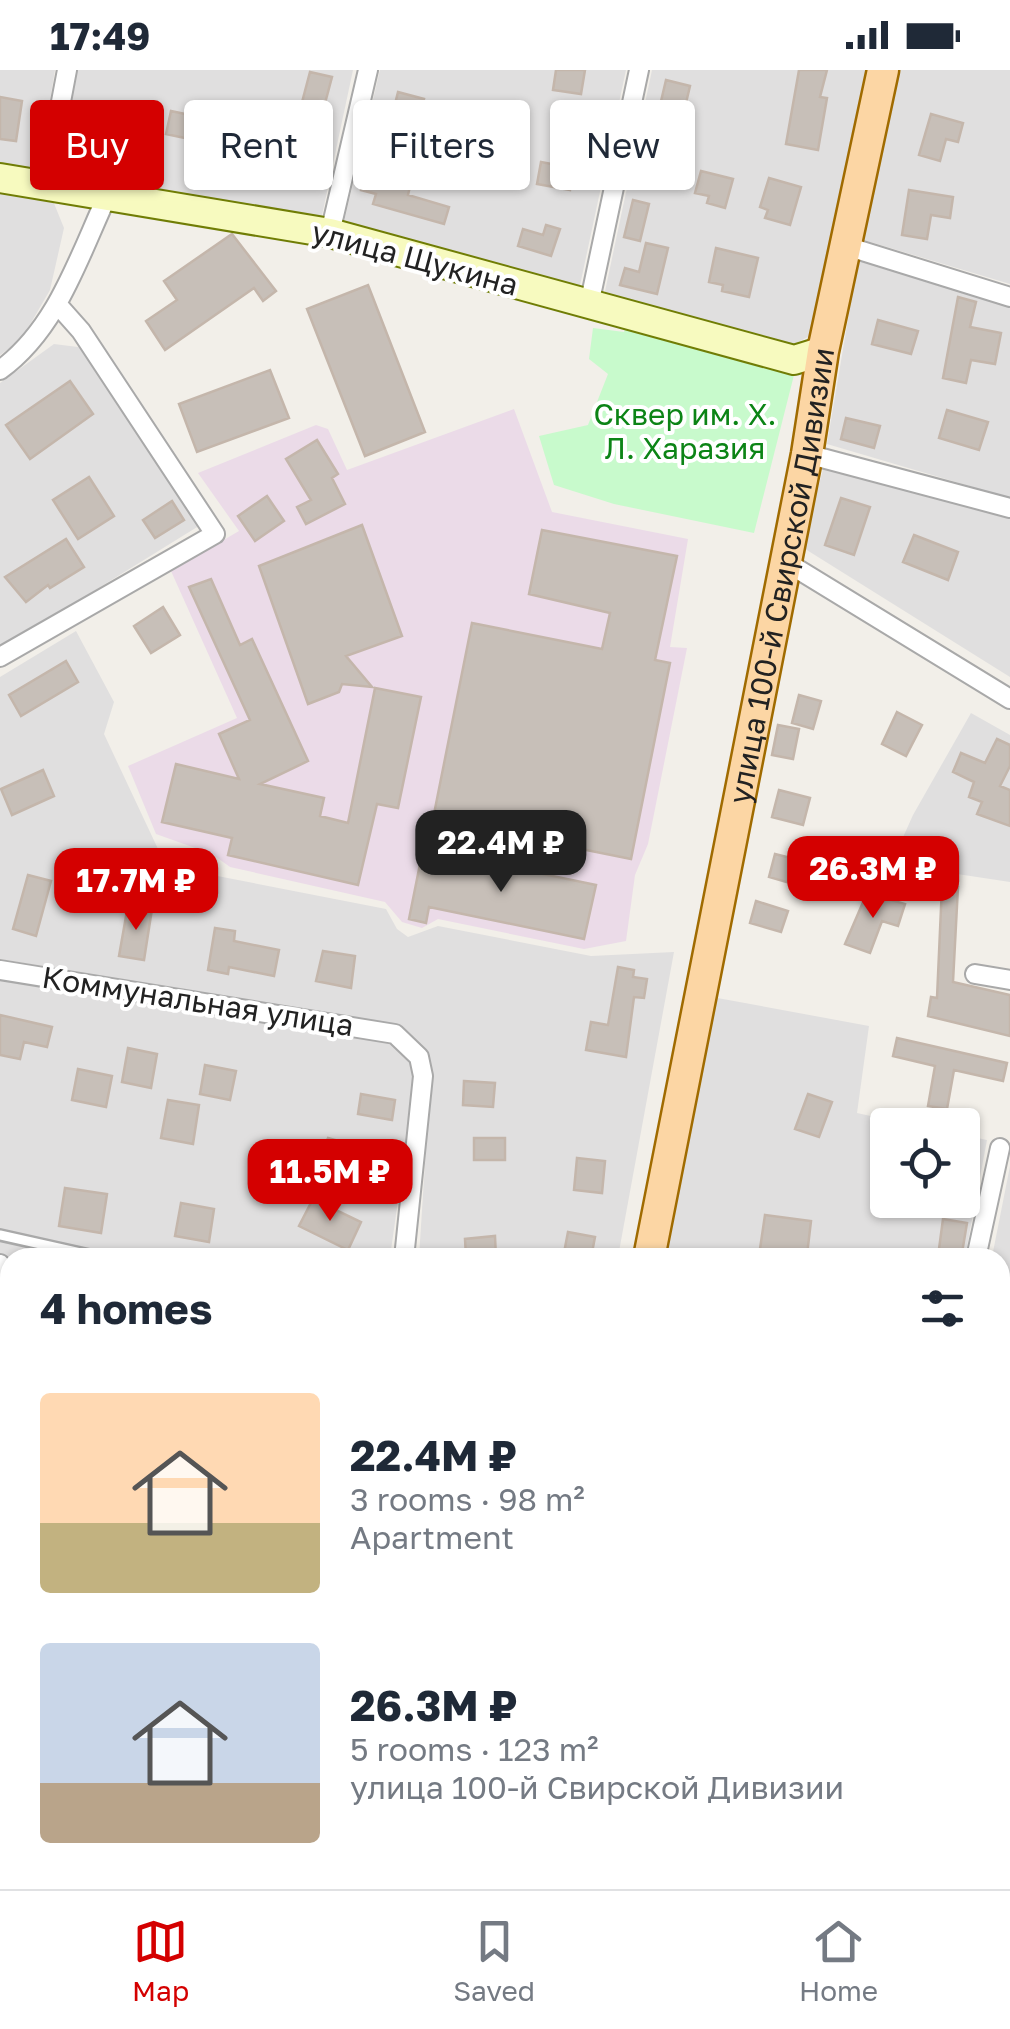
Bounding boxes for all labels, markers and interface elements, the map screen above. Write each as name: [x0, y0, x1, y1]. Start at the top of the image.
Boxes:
text: 17:49: [50, 13, 150, 58]
chip: Buy: [30, 100, 164, 190]
chip: Rent: [184, 100, 333, 190]
chip: Filters: [353, 100, 530, 190]
chip: New: [550, 100, 695, 190]
street label: улица Щукина: [308, 213, 522, 303]
street label: улица 100-й Свирской Дивизии: [721, 345, 841, 807]
park label: Сквер им. Х. Л. Харазия: [593, 396, 777, 466]
pin: 22.4M ₽: [409, 810, 593, 895]
text: 22.4M ₽: [437, 823, 565, 861]
pin: 26.3M ₽: [781, 836, 965, 921]
pin: 17.7M ₽: [44, 848, 228, 933]
text: 26.3M ₽: [809, 849, 937, 887]
text: 17.7M ₽: [76, 861, 196, 899]
street label: Коммунальная улица: [40, 959, 356, 1043]
map controls: [870, 1108, 980, 1218]
button: locate: [870, 1108, 980, 1218]
pin: 11.5M ₽: [238, 1139, 422, 1224]
text: 11.5M ₽: [270, 1152, 390, 1190]
icon: filters: [915, 1281, 970, 1336]
text: 4 homes: [40, 1283, 212, 1333]
text: 22.4M ₽: [350, 1430, 517, 1480]
icon: home: [120, 1433, 240, 1553]
text: 3 rooms · 98 m²: [350, 1480, 585, 1518]
text: Apartment: [350, 1518, 514, 1556]
text: 26.3M ₽: [350, 1680, 518, 1730]
icon: home: [120, 1683, 240, 1803]
text: 5 rooms · 123 m²: [350, 1730, 599, 1768]
text: улица 100-й Свирской Дивизии: [350, 1768, 844, 1806]
tab: Map: [132, 1914, 189, 2007]
tab: Saved: [453, 1914, 535, 2007]
tab: Home: [799, 1914, 878, 2007]

